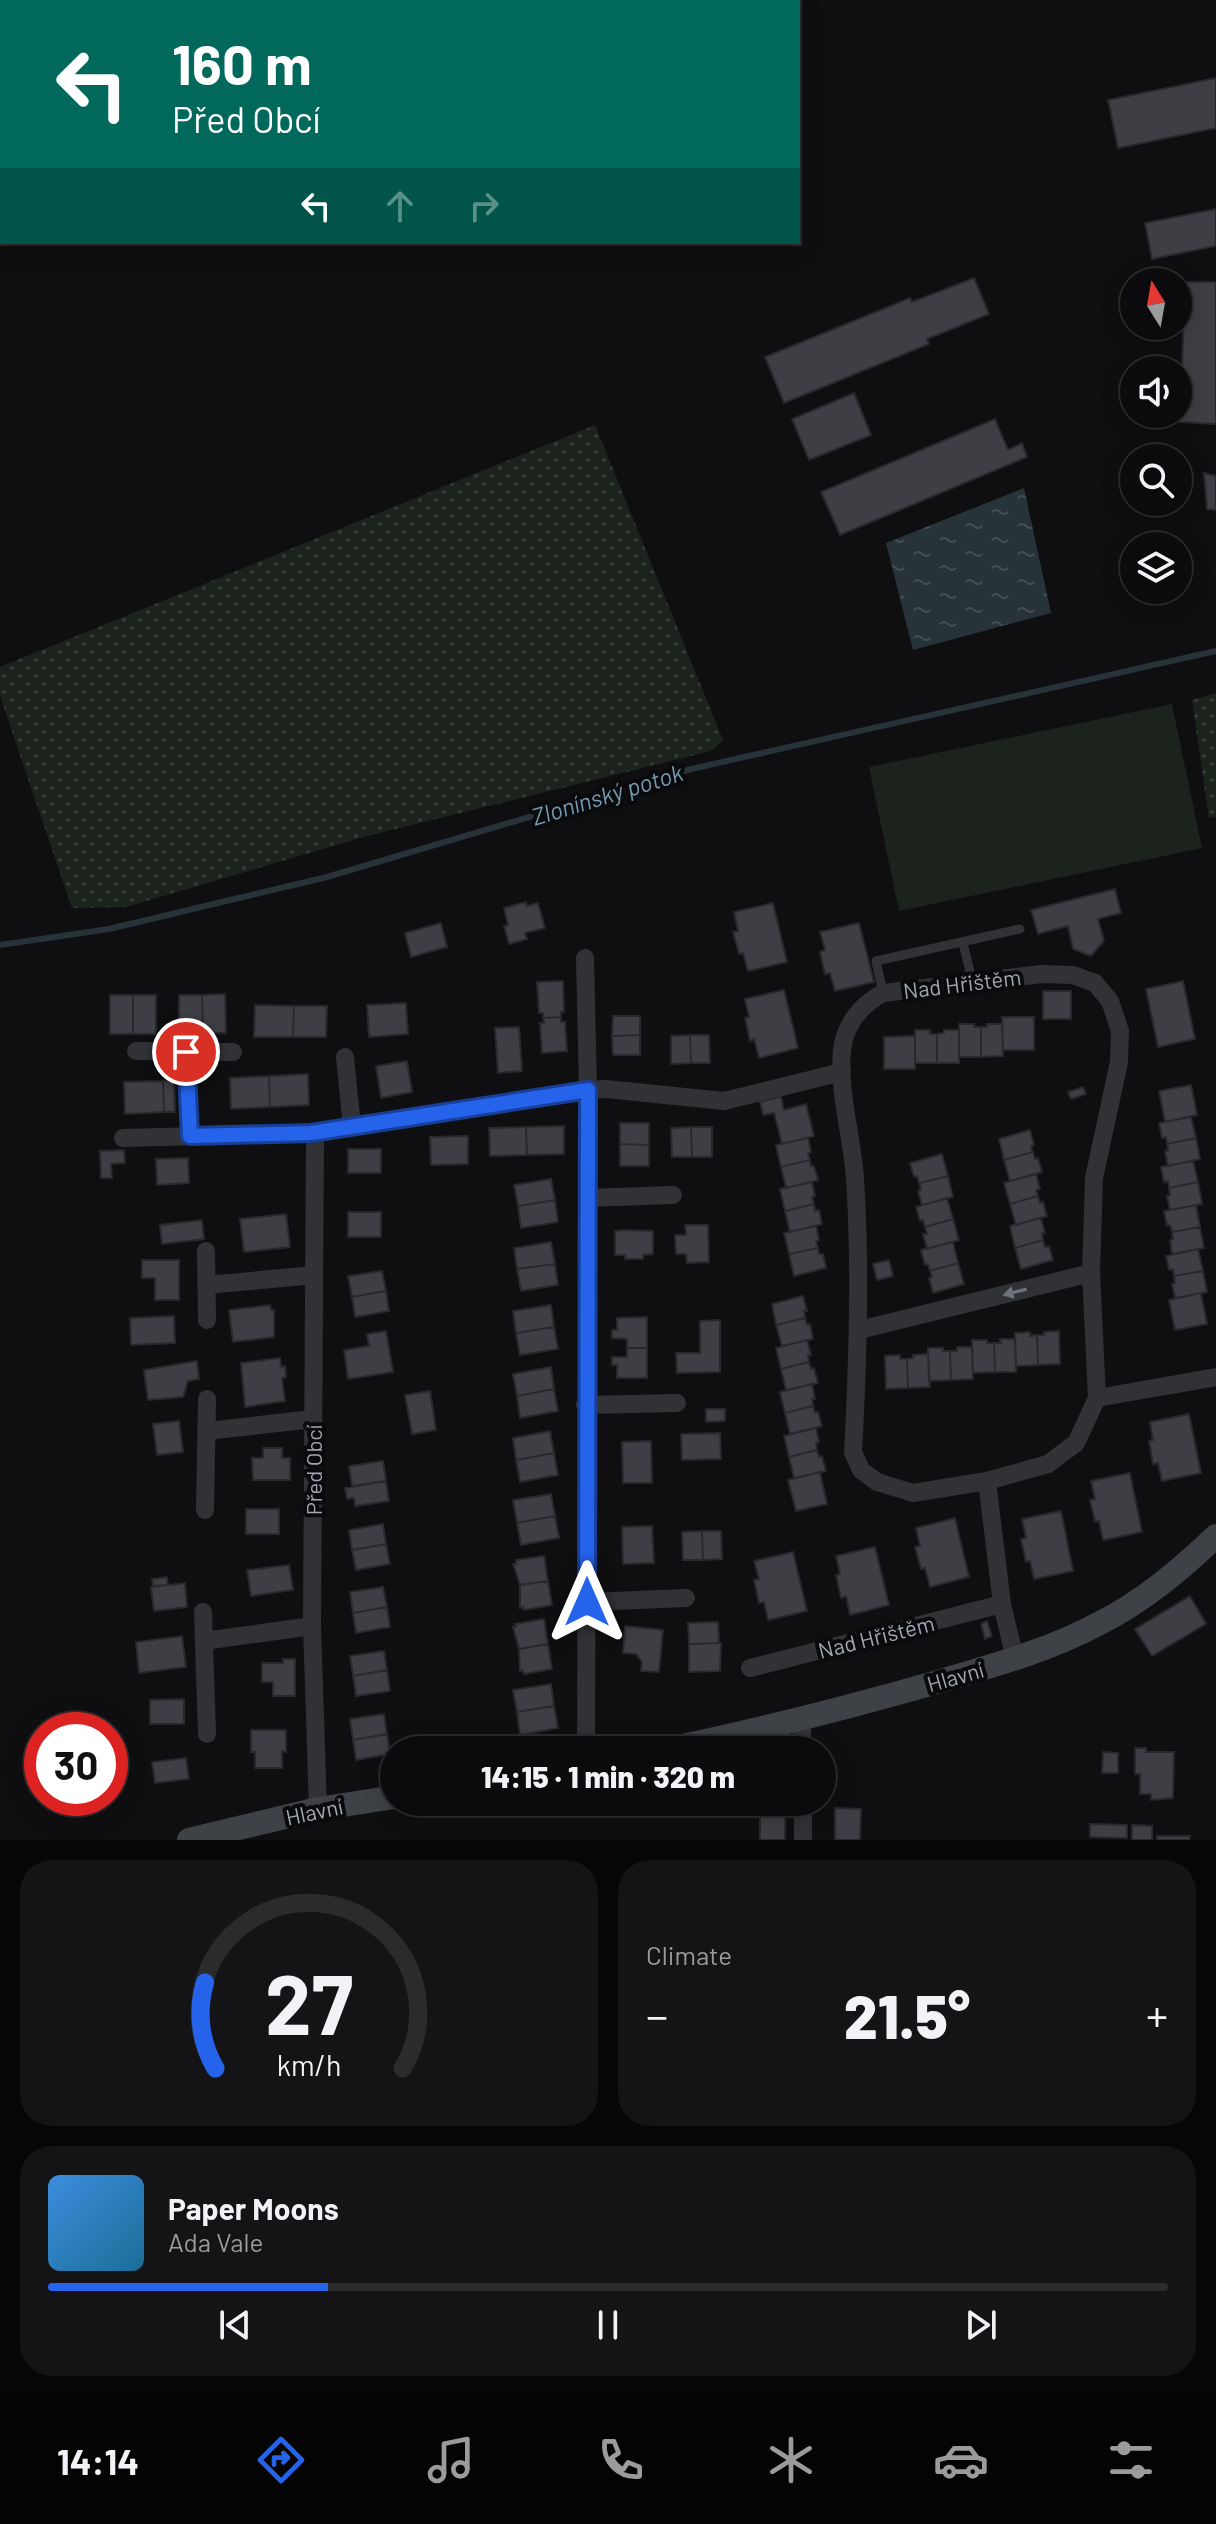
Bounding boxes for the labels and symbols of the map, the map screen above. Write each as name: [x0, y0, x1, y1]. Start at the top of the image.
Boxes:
north arrow: [1120, 268, 1192, 340]
water label: Zlonínský potok: [528, 757, 687, 831]
street label: Nad Hřištěm: [901, 963, 1023, 1003]
pin: [152, 1018, 220, 1086]
one-way arrow: [1003, 1286, 1028, 1299]
street label: Před Obcí: [300, 1424, 326, 1515]
position arrow: [545, 1560, 629, 1644]
street label: Nad Hřištěm: [815, 1609, 937, 1663]
street label: Hlavní: [924, 1655, 987, 1696]
speed limit sign: 30: [24, 1712, 128, 1816]
street label: Hlavní: [283, 1792, 345, 1830]

